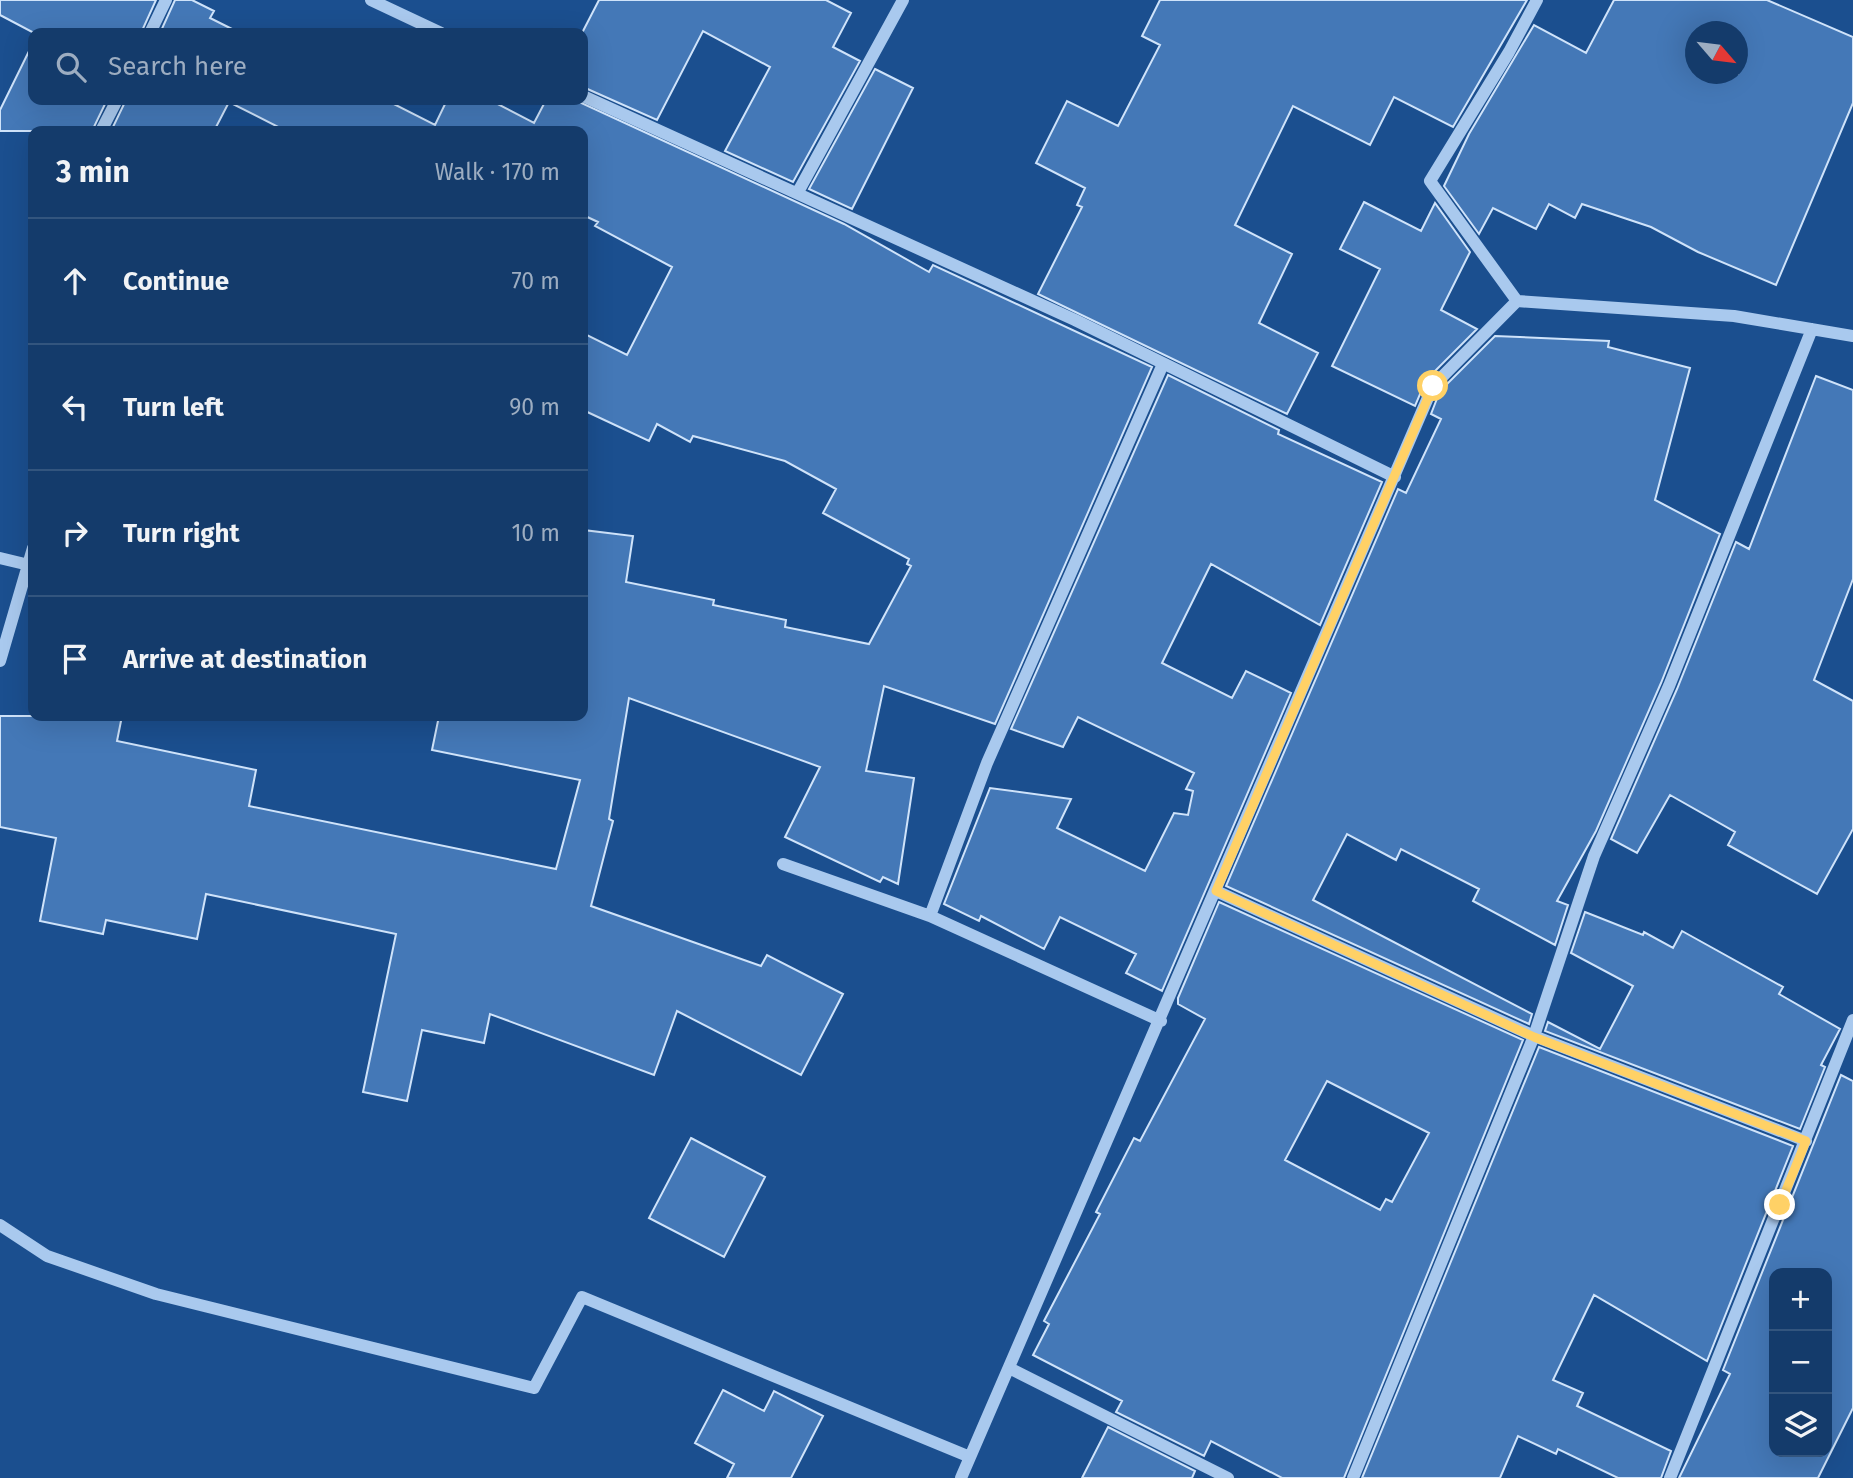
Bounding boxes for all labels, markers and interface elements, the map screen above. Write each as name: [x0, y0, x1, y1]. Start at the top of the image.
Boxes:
north arrow: [1685, 21, 1748, 84]
search box: [28, 28, 588, 105]
icon: search: [52, 48, 90, 86]
text: Search here: [108, 51, 247, 82]
text: 3 min: [56, 154, 130, 190]
text: Walk · 170 m: [435, 158, 560, 186]
icon: ahead: [56, 262, 94, 300]
text: Continue: [123, 266, 229, 297]
text: 70 m: [511, 267, 560, 295]
route start: [1417, 370, 1448, 401]
icon: left: [56, 388, 94, 426]
text: Turn left: [123, 392, 224, 423]
text: 90 m: [509, 393, 560, 421]
icon: right: [56, 514, 94, 552]
text: Turn right: [123, 518, 240, 549]
text: 10 m: [511, 519, 560, 547]
icon: arrive: [56, 640, 94, 678]
text: Arrive at destination: [123, 644, 367, 675]
route end: [1764, 1189, 1795, 1220]
map controls: [1769, 1268, 1832, 1457]
button: +: [1769, 1268, 1832, 1331]
button: −: [1769, 1331, 1832, 1394]
button: layers: [1769, 1394, 1832, 1457]

